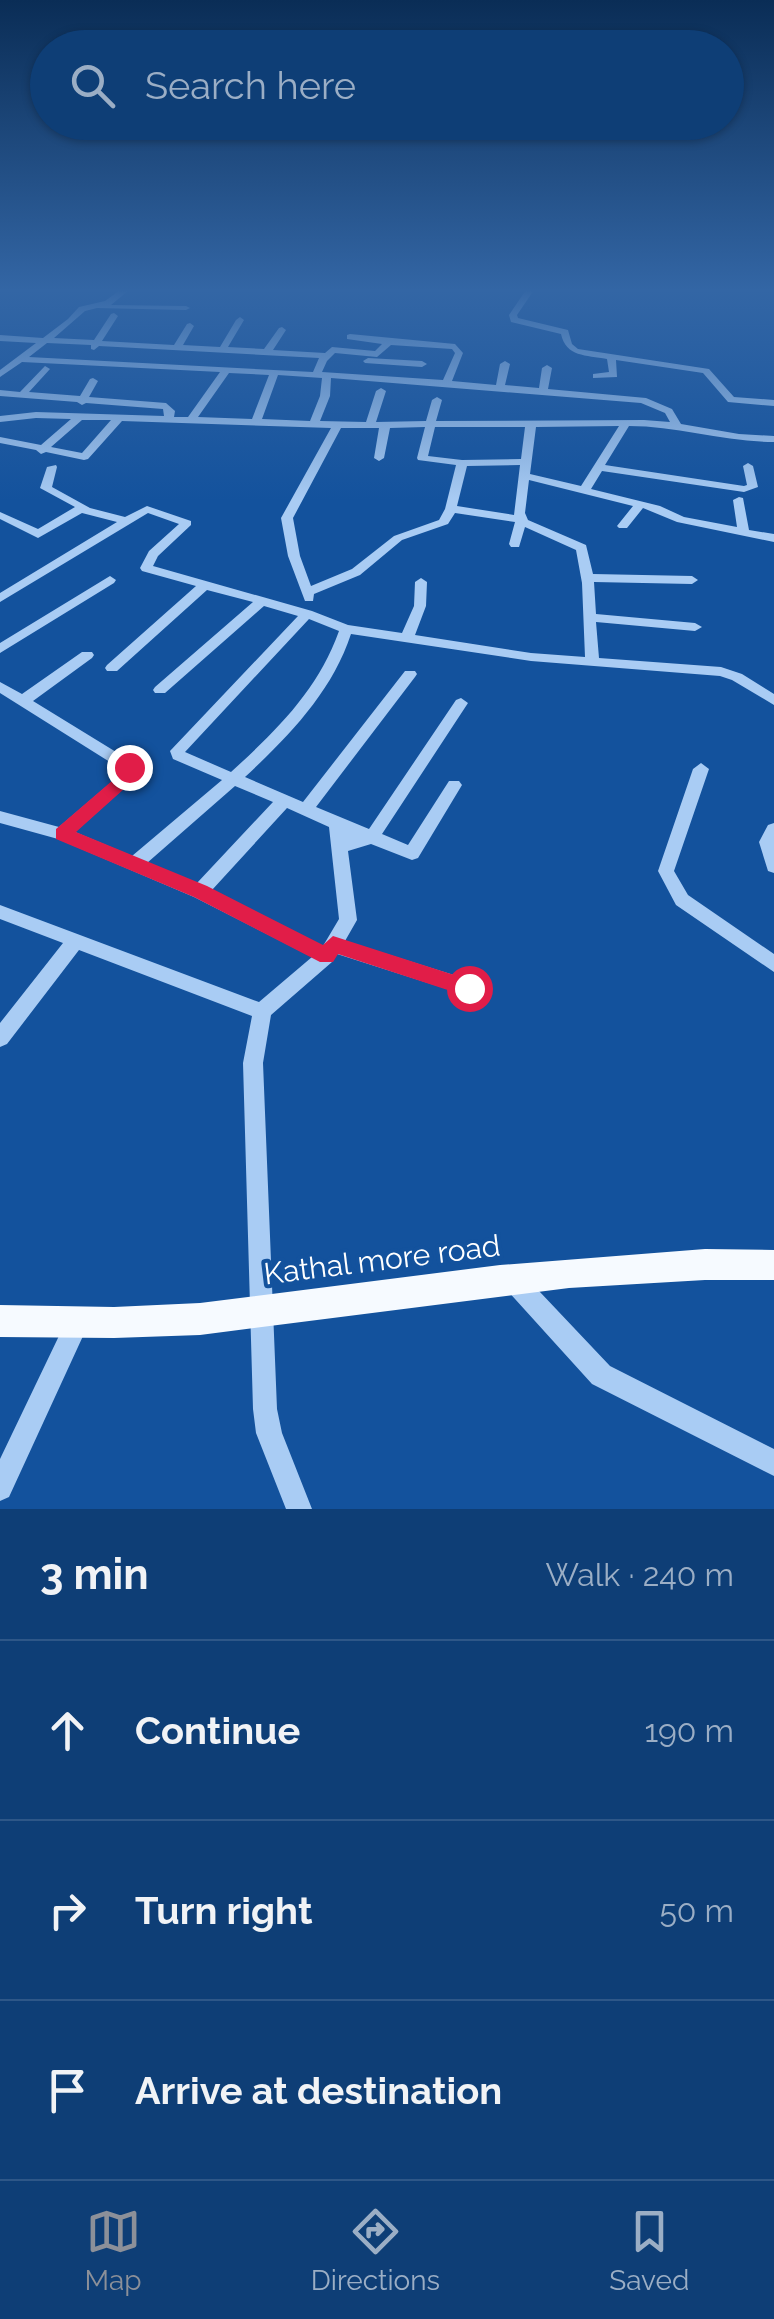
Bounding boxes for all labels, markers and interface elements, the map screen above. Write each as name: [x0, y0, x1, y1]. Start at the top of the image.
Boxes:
search box: [30, 30, 744, 140]
icon: search: [65, 58, 120, 113]
text: Search here: [145, 63, 356, 108]
route end: [107, 745, 153, 791]
route start: [447, 966, 493, 1012]
street label: Kathal more road: [262, 1228, 502, 1291]
text: 3 min: [40, 1550, 149, 1599]
text: Walk · 240 m: [545, 1556, 734, 1593]
icon: ahead: [40, 1703, 95, 1758]
text: Continue: [135, 1708, 300, 1753]
text: 190 m: [644, 1712, 734, 1749]
icon: right: [40, 1883, 95, 1938]
text: Turn right: [135, 1888, 312, 1933]
text: 50 m: [659, 1892, 734, 1929]
icon: arrive: [40, 2063, 95, 2118]
text: Arrive at destination: [135, 2068, 502, 2113]
tab: Map: [85, 2204, 142, 2297]
tab: Directions: [311, 2204, 440, 2297]
tab: Saved: [609, 2204, 689, 2297]

